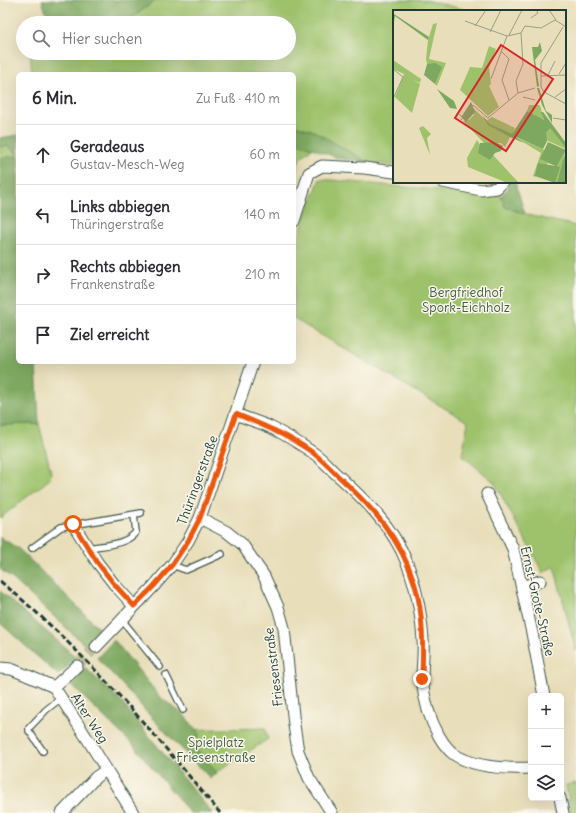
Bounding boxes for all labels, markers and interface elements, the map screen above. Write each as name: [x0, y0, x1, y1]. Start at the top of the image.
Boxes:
inset map: [393, 10, 566, 183]
search box: [16, 16, 296, 60]
icon: search: [30, 27, 52, 49]
text: Hier suchen: [62, 29, 142, 48]
text: 6 Min.: [32, 87, 77, 109]
text: Zu Fuß · 410 m: [196, 90, 280, 107]
text: Geradeaus: [70, 137, 144, 156]
icon: ahead: [32, 144, 54, 166]
text: 60 m: [249, 146, 280, 163]
text: Gustav-Mesch-Weg: [70, 156, 185, 173]
text: Links abbiegen: [70, 197, 170, 216]
icon: left: [32, 204, 54, 226]
text: 140 m: [244, 206, 280, 223]
text: Thüringerstraße: [70, 216, 164, 233]
text: Rechts abbiegen: [70, 257, 181, 276]
icon: right: [32, 264, 54, 286]
text: 210 m: [245, 266, 280, 283]
text: Frankenstraße: [70, 276, 155, 293]
park label: Bergfriedhof Spork-Eichholz: [422, 284, 510, 316]
icon: arrive: [32, 324, 54, 346]
text: Ziel erreicht: [70, 325, 149, 344]
street label: Thüringerstraße: [173, 433, 222, 527]
route start: [64, 515, 82, 533]
street label: Ernst-Grote-Straße: [517, 544, 558, 658]
street label: Friesenstraße: [260, 626, 287, 707]
route end: [413, 670, 431, 688]
street label: Alter Weg: [67, 690, 112, 747]
map controls: [528, 693, 564, 801]
button: +: [528, 693, 564, 729]
button: −: [528, 729, 564, 765]
park label: Spielplatz Friesenstraße: [176, 734, 256, 766]
button: layers: [528, 765, 564, 801]

